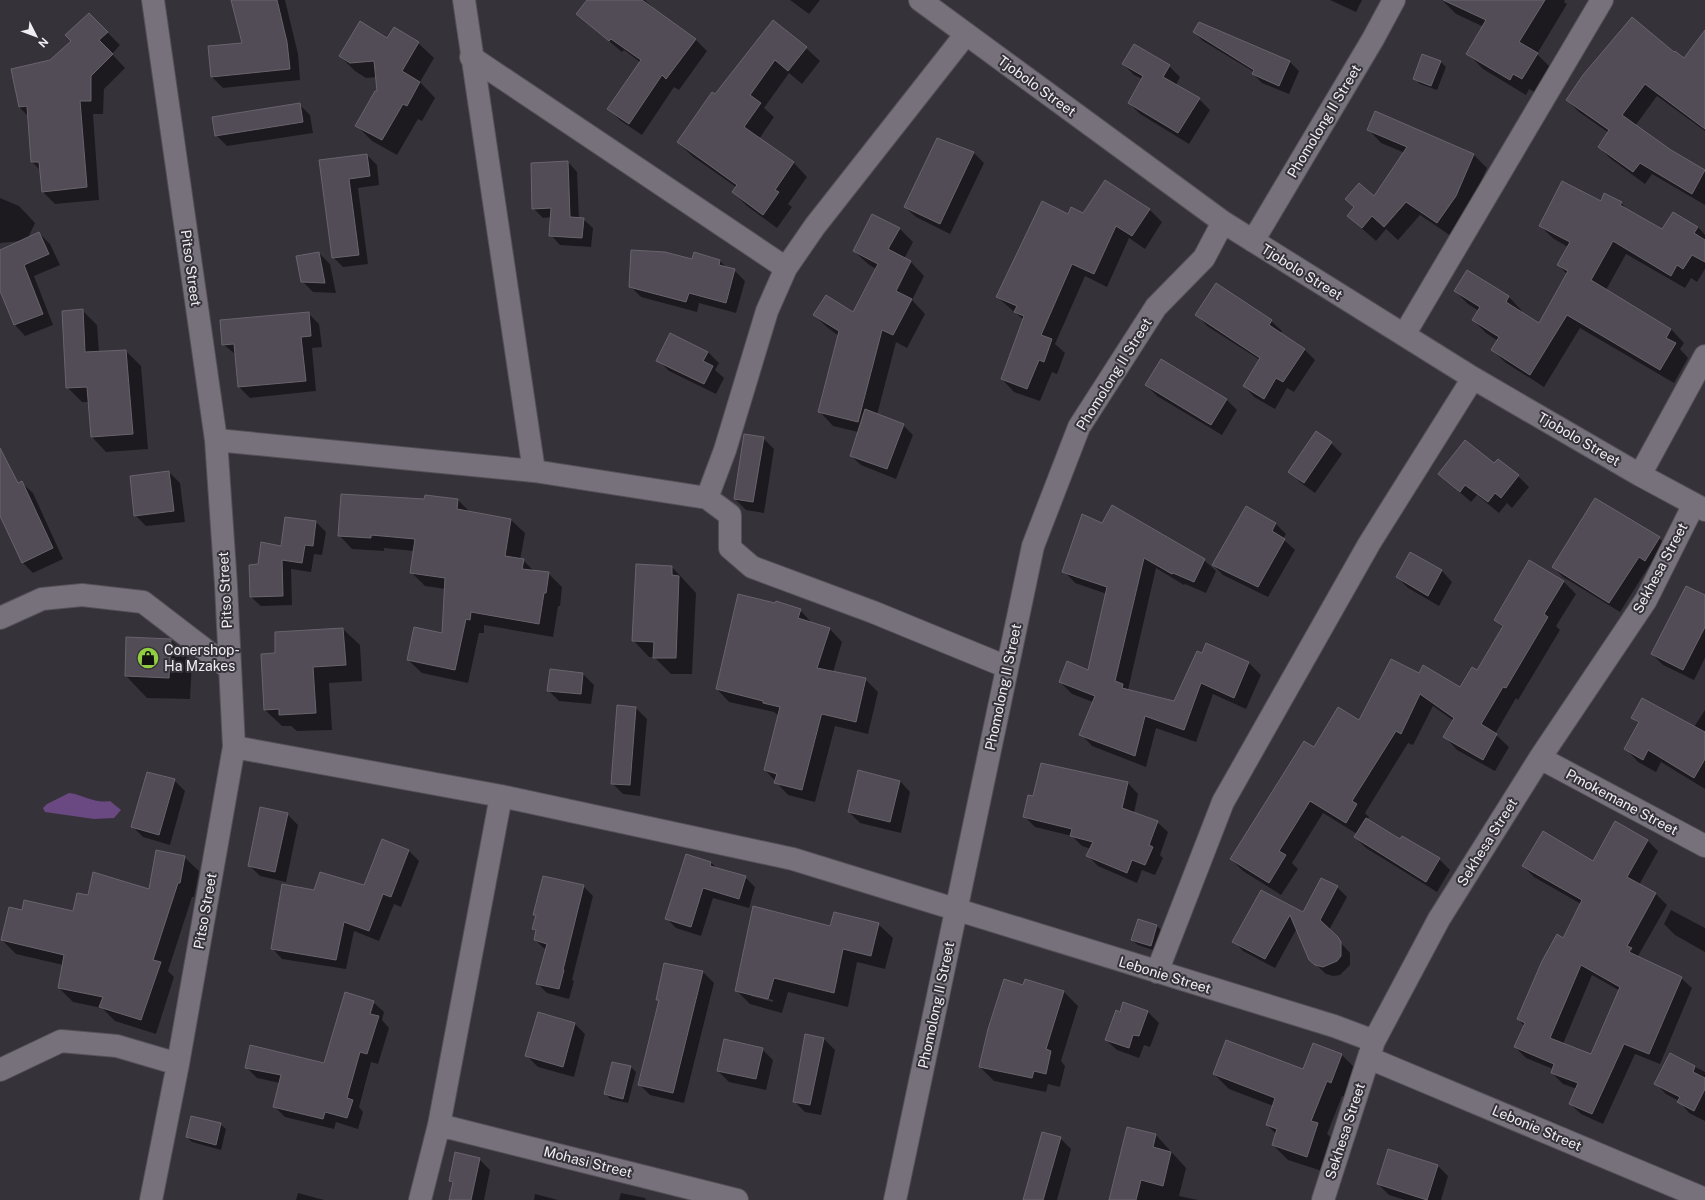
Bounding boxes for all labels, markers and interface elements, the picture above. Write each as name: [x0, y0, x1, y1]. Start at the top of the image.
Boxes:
north arrow: [16, 16, 56, 56]
text: N: [36, 35, 51, 50]
street label: Tjobolo Street: [995, 52, 1079, 120]
street label: Phomolong II Street: [1284, 62, 1364, 180]
street label: Pitso Street: [178, 229, 204, 307]
street label: Tjobolo Street: [1259, 241, 1345, 303]
street label: Phomolong II Street: [1073, 315, 1155, 433]
street label: Tjobolo Street: [1535, 409, 1623, 469]
street label: Sekhesa Street: [1629, 520, 1691, 616]
street label: Pitso Street: [215, 551, 235, 629]
street label: Phomolong II Street: [982, 622, 1024, 752]
place label: Conershop- Ha Mzakes: [164, 642, 240, 674]
shop icon: Conershop- Ha Mzakes: [135, 645, 161, 671]
street label: Pmokemane Street: [1563, 766, 1681, 838]
street label: Sekhesa Street: [1454, 795, 1520, 889]
street label: Pitso Street: [190, 872, 220, 950]
street label: Phomolong II Street: [915, 940, 957, 1070]
street label: Lebonie Street: [1117, 953, 1213, 997]
street label: Sekhesa Street: [1322, 1081, 1368, 1181]
street label: Lebonie Street: [1490, 1102, 1584, 1154]
street label: Mohasi Street: [542, 1143, 634, 1181]

